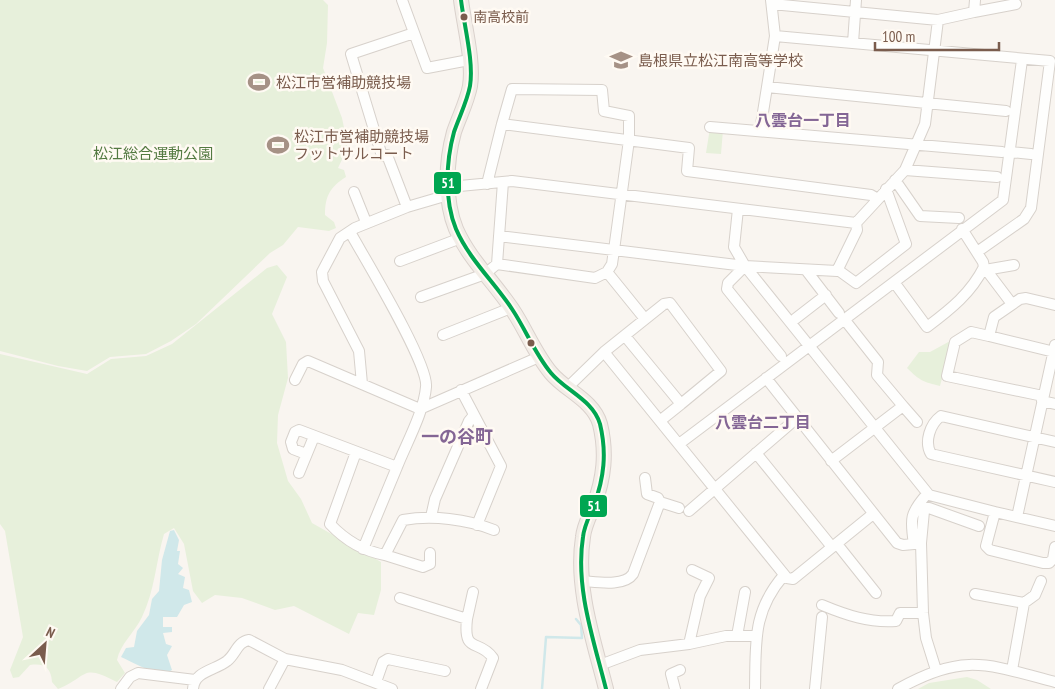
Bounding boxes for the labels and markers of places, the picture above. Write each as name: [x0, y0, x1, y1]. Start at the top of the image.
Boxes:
place label: 南高校前: [473, 8, 529, 26]
marker: 南高校前: [459, 12, 469, 22]
school or university icon: 島根県立松江南高等学校: [608, 47, 634, 73]
place label: 島根県立松江南高等学校: [638, 51, 803, 70]
sports icon: 松江市営補助競技場: [246, 69, 272, 95]
place label: 松江市営補助競技場: [276, 73, 411, 92]
place label: 松江市営補助競技場 フットサルコート: [294, 127, 429, 163]
sports icon: 松江市営補助競技場 フットサルコート: [265, 132, 291, 158]
unlabelled marker: [526, 338, 536, 348]

